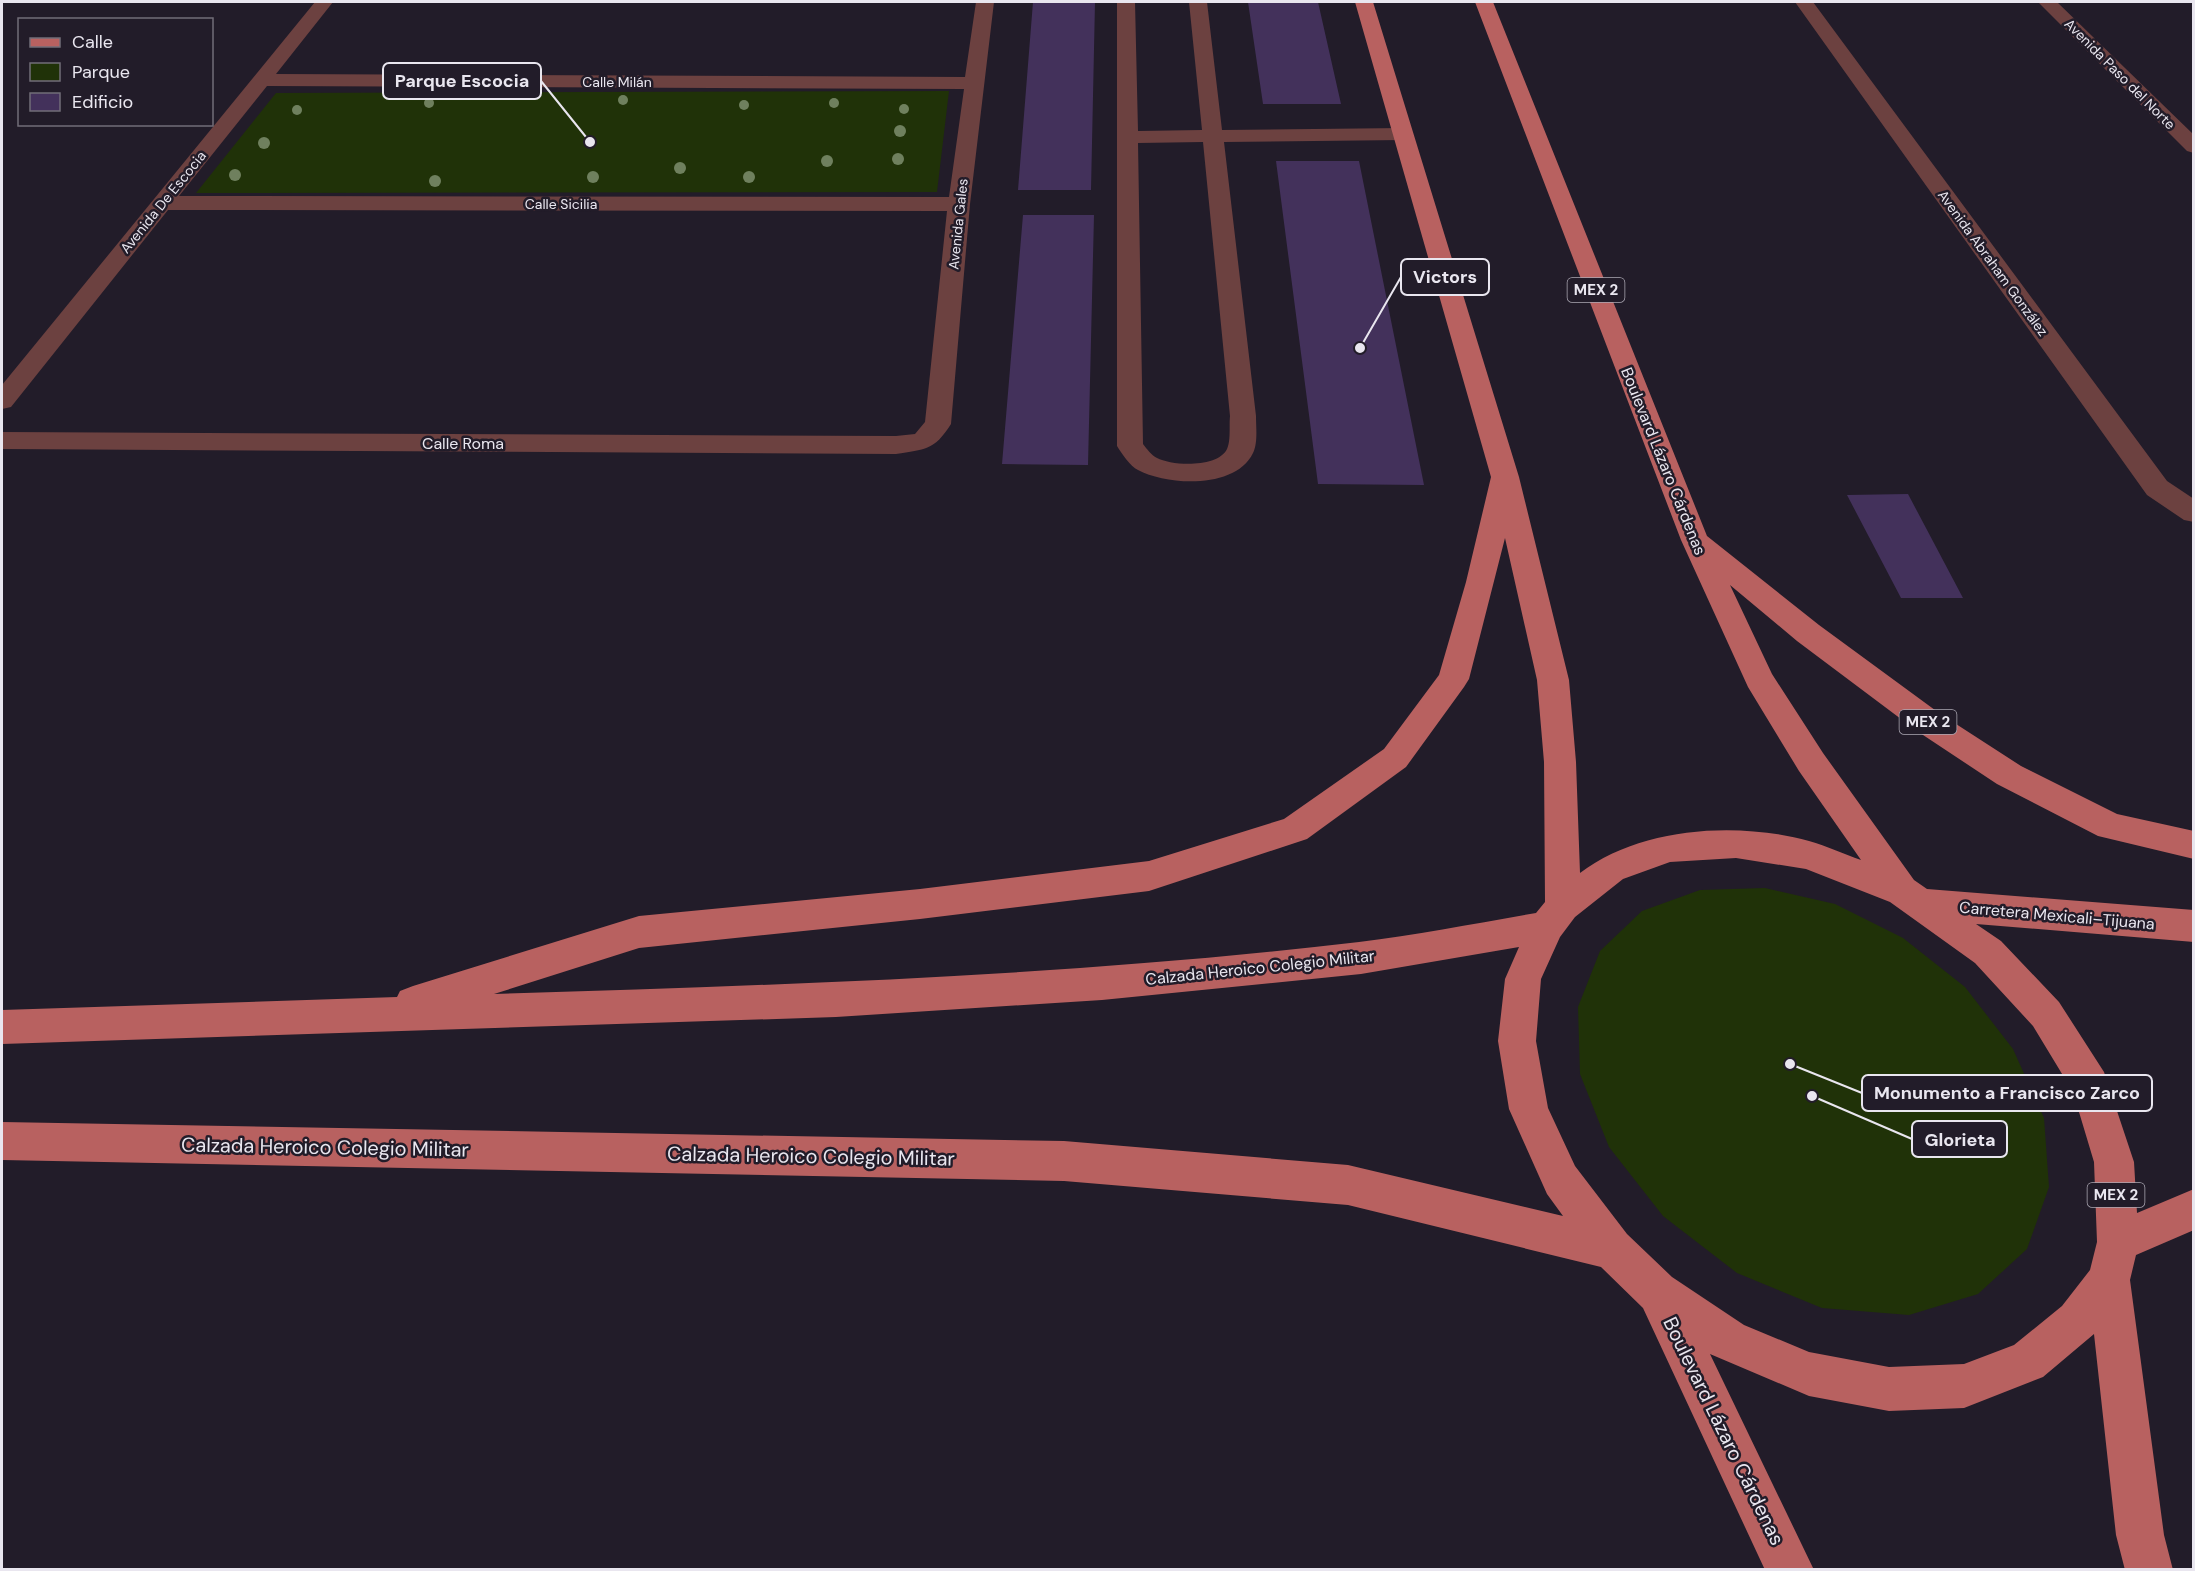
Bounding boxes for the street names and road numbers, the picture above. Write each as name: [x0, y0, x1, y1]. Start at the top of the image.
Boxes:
street label: Avenida Paso del Norte: [2061, 15, 2179, 133]
street label: Calle Milán: [582, 73, 652, 91]
street label: Avenida De Escocia: [116, 147, 210, 257]
street label: Avenida Gales: [944, 178, 972, 270]
street label: Avenida Abraham González: [1934, 186, 2052, 340]
street label: Calle Sicilia: [525, 195, 597, 213]
road number: MEX 2: [1568, 278, 1624, 302]
street label: Boulevard Lázaro Cárdenas: [1616, 364, 1711, 558]
street label: Calle Roma: [422, 433, 504, 454]
road number: MEX 2: [1900, 710, 1956, 734]
street label: Carretera Mexicali–Tijuana: [1958, 896, 2156, 935]
street label: Calzada Heroico Colegio Militar: [1144, 945, 1376, 990]
street label: Calzada Heroico Colegio Militar: [181, 1131, 469, 1163]
street label: Calzada Heroico Colegio Militar: [667, 1140, 955, 1172]
road number: MEX 2: [2088, 1183, 2144, 1207]
street label: Boulevard Lázaro Cárdenas: [1657, 1313, 1791, 1549]

